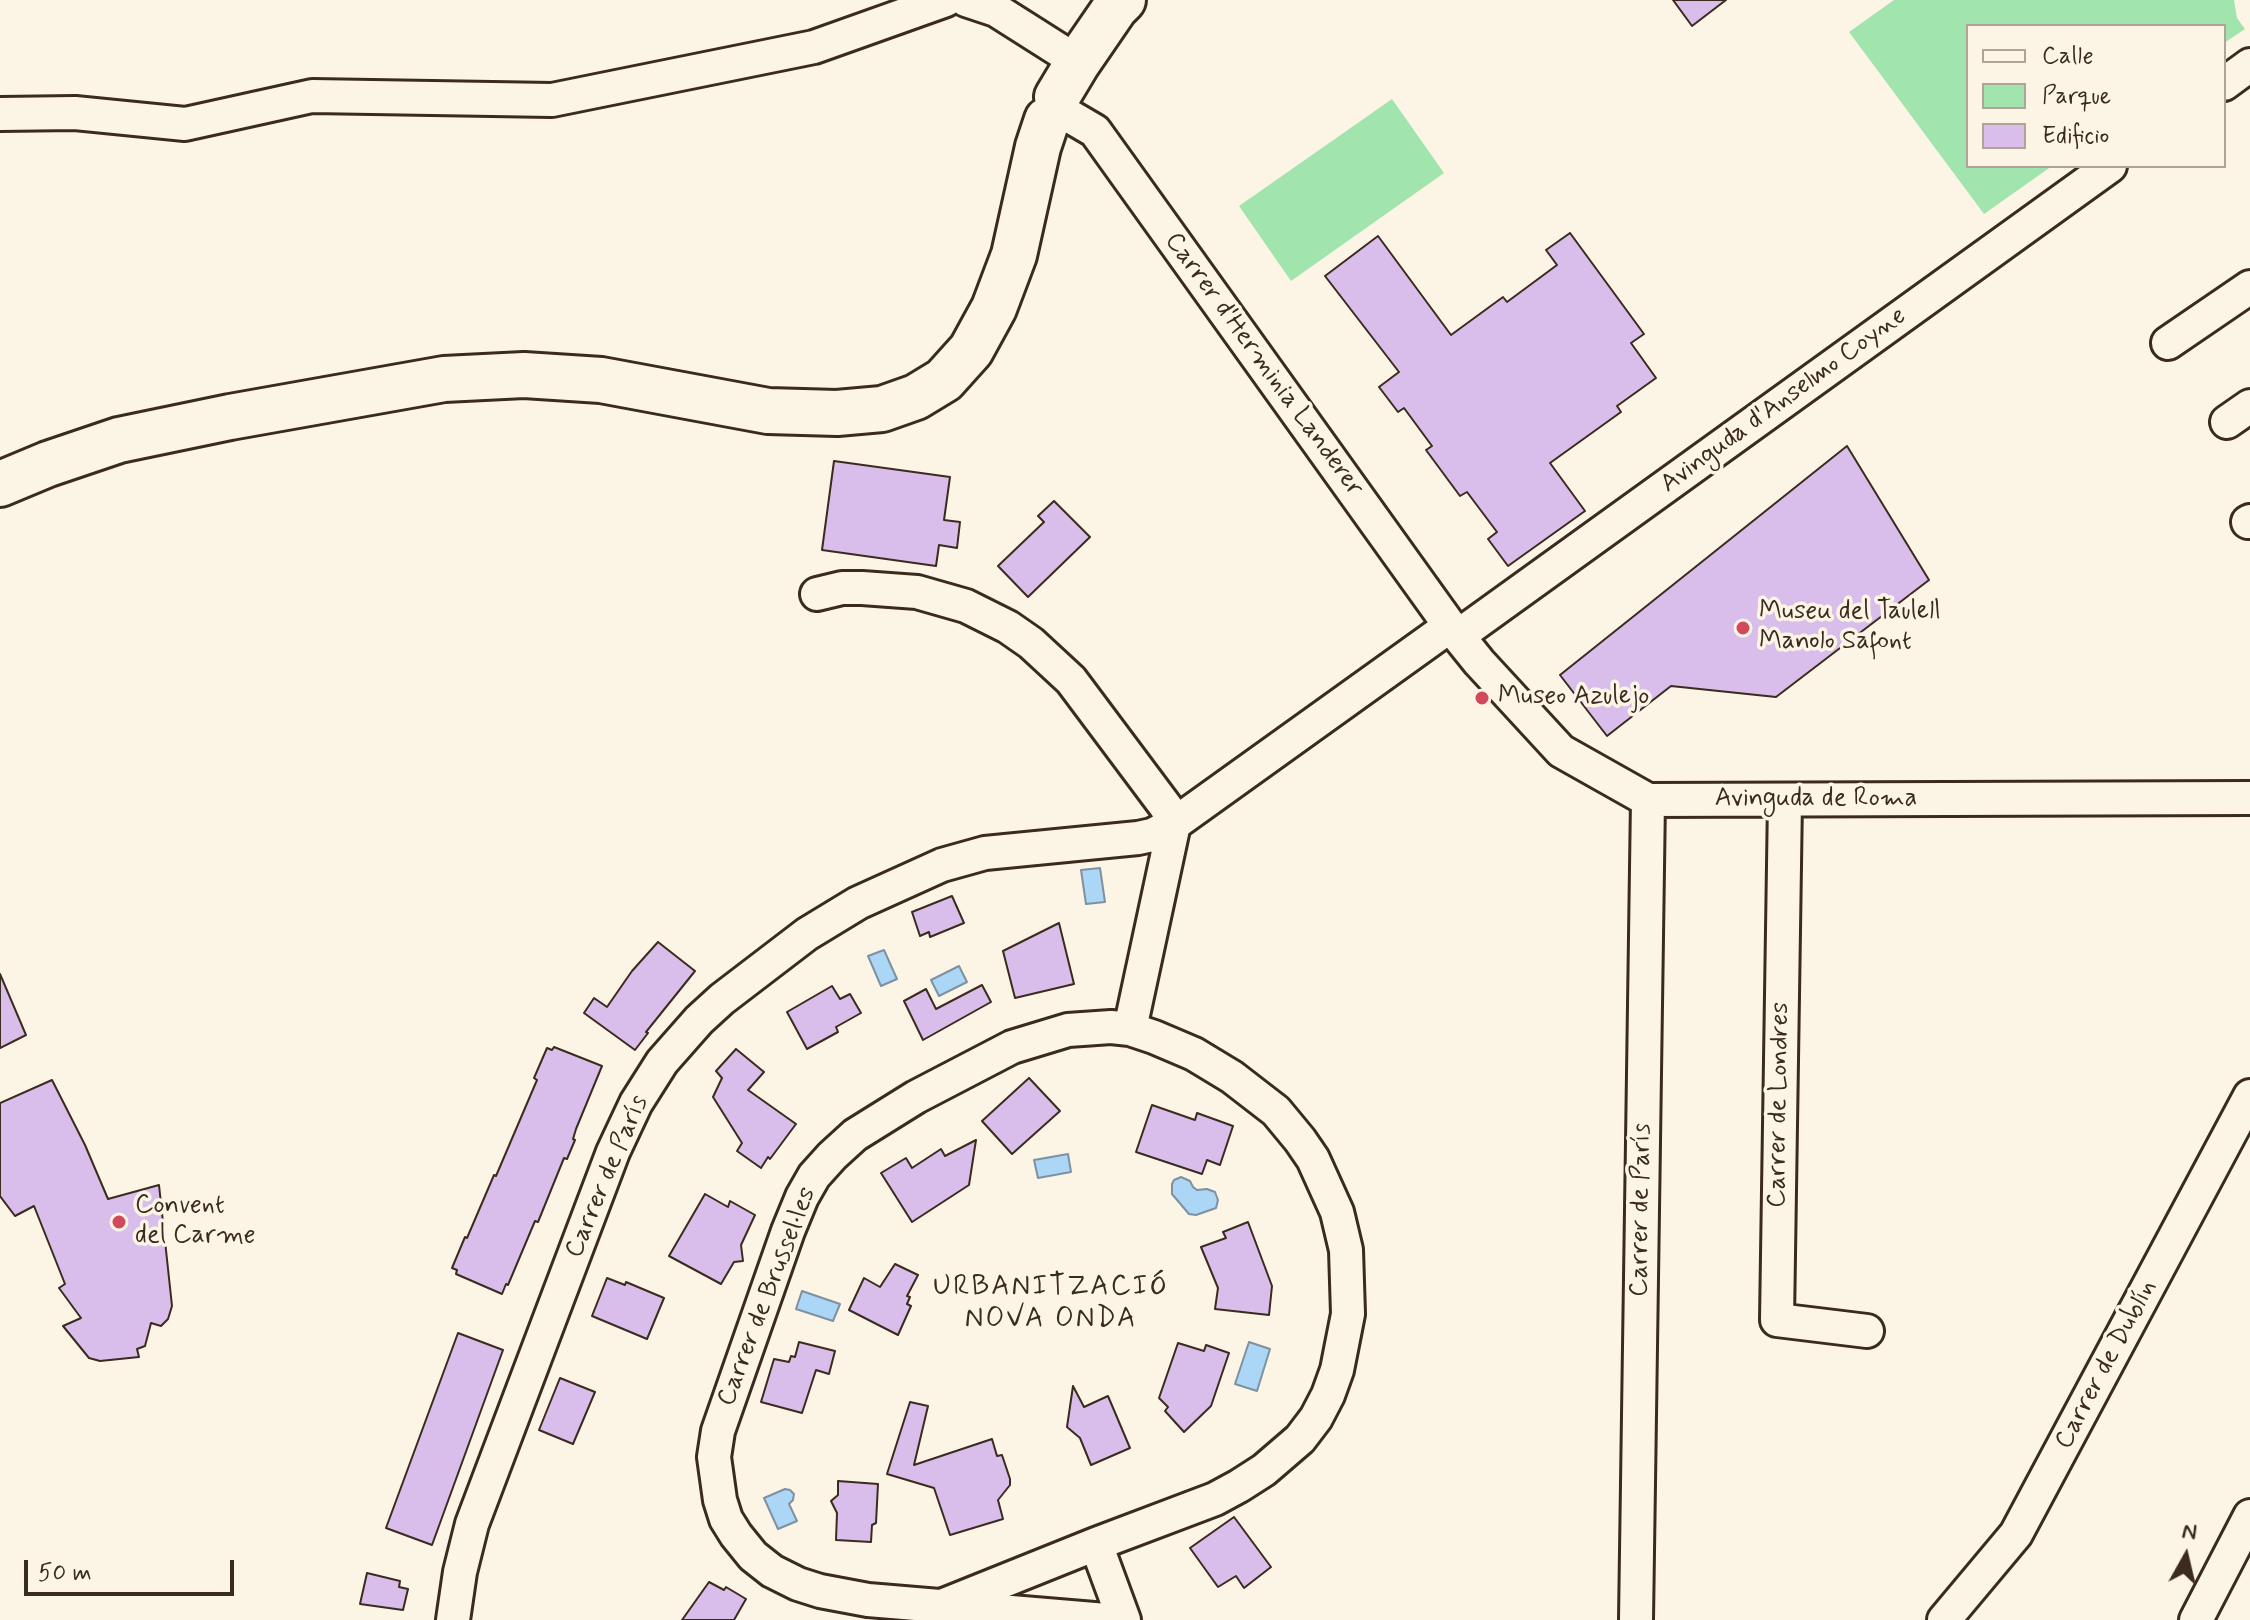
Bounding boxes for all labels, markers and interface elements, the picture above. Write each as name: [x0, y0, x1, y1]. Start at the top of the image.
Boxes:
legend: [1966, 24, 2226, 168]
text: Calle: [2042, 41, 2094, 72]
text: Parque: [2042, 81, 2111, 112]
text: Edificio: [2042, 121, 2109, 152]
street label: Carrer d'Herminia Landerer: [1157, 227, 1369, 503]
street label: Avinguda d'Anselmo Coyne: [1655, 301, 1913, 501]
place label: Museu del Taulell Manolo Safont: [1759, 597, 1941, 658]
marker: Museu del Taulell Manolo Safont: [1734, 619, 1752, 637]
place label: Museo Azulejo: [1498, 682, 1649, 714]
marker: Museo Azulejo: [1473, 689, 1491, 707]
street label: Avinguda de Roma: [1715, 784, 1917, 816]
street label: Carrer de Londres: [1763, 1002, 1797, 1208]
street label: Carrer de París: [560, 1091, 656, 1263]
street label: Carrer de París: [1625, 1123, 1659, 1297]
street label: Carrer de Brussel·les: [712, 1183, 824, 1411]
place label: Convent del Carme: [135, 1191, 256, 1252]
marker: Convent del Carme: [110, 1213, 128, 1231]
district label: URBANITZACIÓ NOVA ONDA: [939, 1271, 1163, 1337]
street label: Carrer de Dublín: [2049, 1275, 2165, 1455]
north arrow: [2146, 1516, 2226, 1596]
text: N: [2180, 1517, 2199, 1547]
scale bar: [28, 1544, 238, 1594]
text: 50 m: [38, 1558, 92, 1589]

